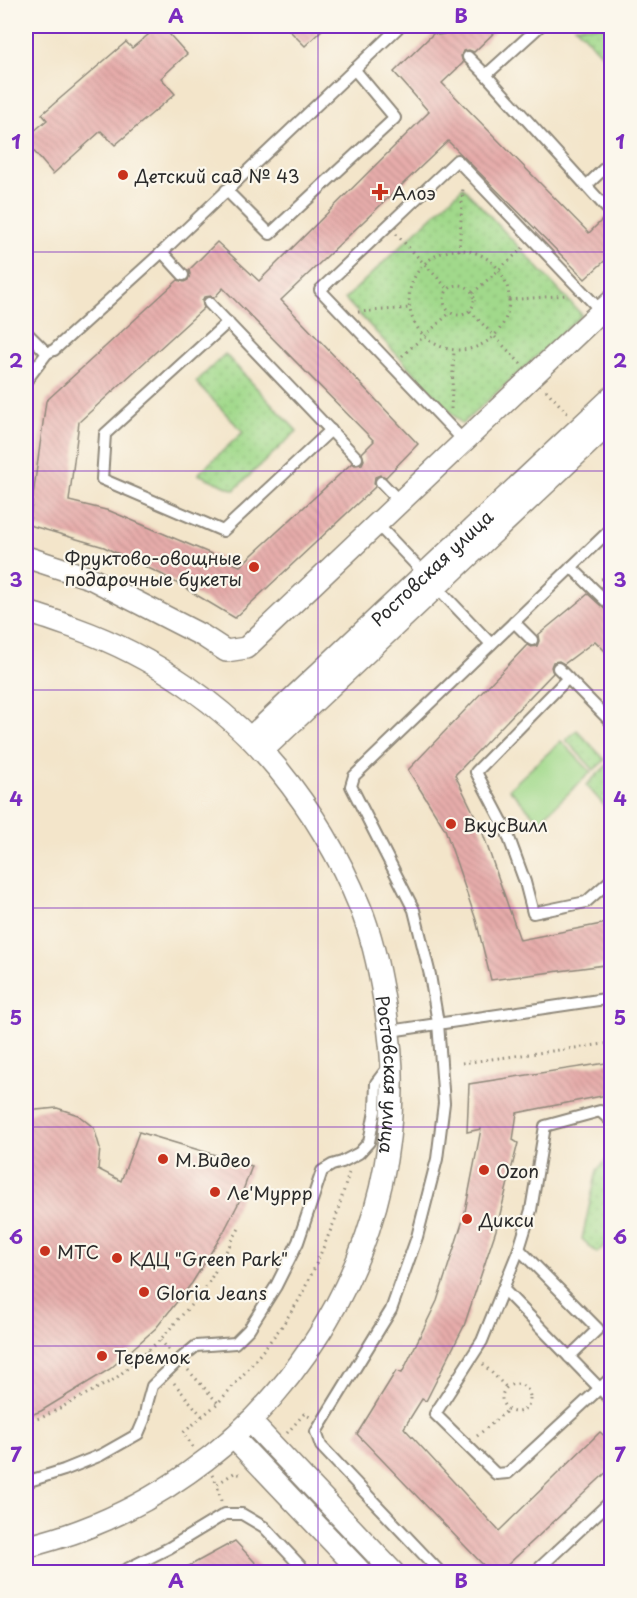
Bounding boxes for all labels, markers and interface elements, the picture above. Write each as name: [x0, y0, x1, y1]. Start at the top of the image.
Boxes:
text: A: [168, 0, 184, 30]
text: B: [454, 0, 468, 30]
text: 1: [11, 126, 21, 156]
text: 1: [615, 126, 625, 156]
place label: Детский сад № 43: [134, 162, 300, 189]
marker: Детский сад № 43: [116, 168, 130, 182]
place label: Алоэ: [392, 179, 436, 206]
marker: Алоэ: [373, 185, 387, 199]
text: 2: [9, 345, 23, 375]
text: 2: [613, 345, 627, 375]
street label: Ростовская улица: [364, 502, 499, 632]
place label: Фруктово-овощные подарочные букеты: [65, 544, 242, 592]
marker: Фруктово-овощные подарочные букеты: [247, 560, 261, 574]
text: 3: [9, 564, 23, 594]
text: 3: [613, 564, 627, 594]
text: 4: [9, 783, 23, 813]
text: 4: [613, 783, 627, 813]
place label: ВкусВилл: [463, 811, 548, 838]
marker: ВкусВилл: [444, 817, 458, 831]
street label: Ростовская улица: [370, 993, 406, 1157]
text: 5: [10, 1002, 22, 1032]
text: 5: [614, 1002, 626, 1032]
place label: М.Видео: [175, 1146, 251, 1173]
marker: М.Видео: [156, 1152, 170, 1166]
place label: Ozon: [496, 1157, 539, 1184]
marker: Ozon: [477, 1163, 491, 1177]
place label: Ле'Муррр: [227, 1179, 313, 1206]
marker: Ле'Муррр: [208, 1185, 222, 1199]
place label: Дикси: [478, 1206, 534, 1233]
marker: Дикси: [460, 1212, 474, 1226]
text: 6: [9, 1221, 23, 1251]
text: 6: [613, 1221, 627, 1251]
place label: МТС: [57, 1238, 99, 1265]
marker: МТС: [38, 1244, 52, 1258]
place label: КДЦ "Green Park": [129, 1245, 288, 1272]
marker: КДЦ "Green Park": [110, 1251, 124, 1265]
place label: Gloria Jeans: [156, 1279, 267, 1306]
marker: Gloria Jeans: [137, 1285, 151, 1299]
place label: Теремок: [114, 1343, 190, 1370]
marker: Теремок: [95, 1349, 109, 1363]
text: 7: [10, 1439, 22, 1469]
text: 7: [614, 1439, 626, 1469]
text: A: [168, 1565, 184, 1595]
text: B: [454, 1565, 468, 1595]

